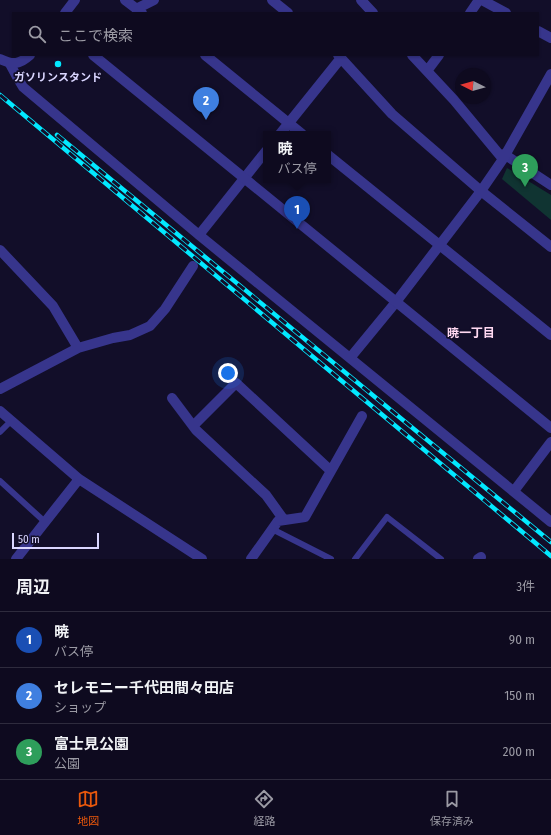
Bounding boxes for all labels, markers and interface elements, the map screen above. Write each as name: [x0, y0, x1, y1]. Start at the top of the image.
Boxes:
search box: [12, 12, 539, 56]
icon: search: [26, 23, 48, 45]
text: ここで検索: [58, 27, 133, 45]
marker: ガソリンスタンド: [53, 59, 63, 69]
north arrow: [455, 68, 491, 104]
place label: ガソリンスタンド: [14, 71, 102, 84]
pin: 2: [193, 87, 219, 120]
popup: [263, 131, 331, 183]
text: 暁: [277, 140, 293, 158]
pin: 3: [512, 154, 538, 187]
text: バス停: [277, 161, 317, 176]
pin: 1: [284, 196, 310, 229]
district label: 暁一丁目: [447, 326, 495, 340]
your location: [218, 363, 238, 383]
scale bar: [12, 531, 99, 550]
text: 50 m: [18, 533, 40, 546]
text: 周辺: [16, 577, 50, 598]
text: 3件: [516, 579, 535, 594]
text: 暁: [54, 623, 69, 641]
text: 1: [26, 632, 32, 647]
text: 90 m: [509, 632, 535, 647]
text: バス停: [54, 644, 93, 659]
text: セレモニー千代田間々田店: [54, 679, 234, 697]
text: 2: [26, 688, 32, 703]
text: 150 m: [504, 688, 535, 703]
text: ショップ: [54, 700, 106, 715]
text: 富士見公園: [54, 735, 129, 753]
text: 3: [26, 744, 32, 759]
text: 200 m: [503, 744, 535, 759]
text: 公園: [54, 756, 80, 771]
tab: 地図: [77, 788, 99, 828]
tab: 経路: [253, 788, 275, 828]
tab: 保存済み: [430, 788, 474, 828]

